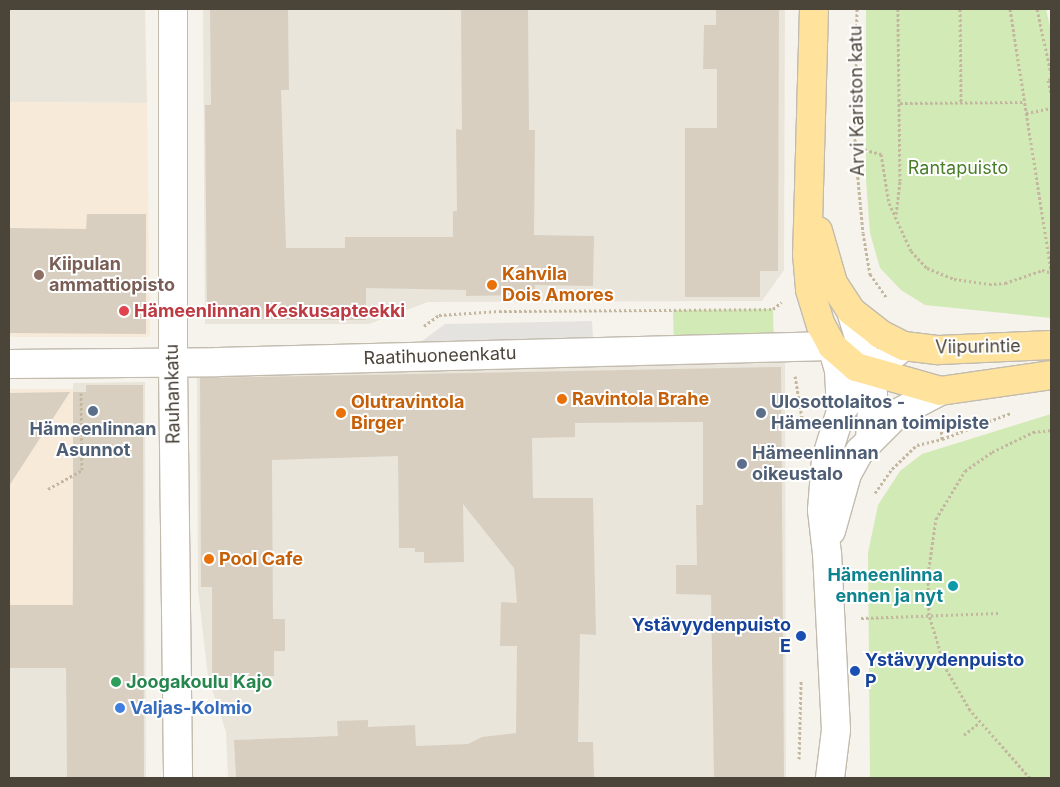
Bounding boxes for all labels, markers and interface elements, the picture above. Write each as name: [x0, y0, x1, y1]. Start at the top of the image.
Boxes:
street label: Arvi Kariston katu: [845, 25, 869, 177]
park label: Rantapuisto: [908, 157, 1008, 179]
place label: Kiipulan ammattiopisto: [49, 254, 175, 296]
place label: Kahvila Dois Amores: [502, 264, 614, 306]
marker: Kiipulan ammattiopisto: [33, 269, 45, 281]
marker: Kahvila Dois Amores: [486, 279, 498, 291]
place label: Hämeenlinnan Keskusapteekki: [134, 300, 405, 322]
marker: Hämeenlinnan Keskusapteekki: [118, 305, 130, 317]
street label: Viipurintie: [935, 335, 1021, 359]
street label: Raatihuoneenkatu: [363, 343, 517, 369]
street label: Rauhankatu: [161, 344, 185, 444]
place label: Ravintola Brahe: [572, 388, 709, 410]
place label: Olutravintola Birger: [351, 392, 464, 434]
place label: Ulosottolaitos - Hämeenlinnan toimipiste: [771, 392, 989, 434]
marker: Ravintola Brahe: [556, 393, 568, 405]
marker: Hämeenlinnan Asunnot: [87, 405, 99, 417]
marker: Olutravintola Birger: [335, 407, 347, 419]
marker: Ulosottolaitos - Hämeenlinnan toimipiste: [755, 407, 767, 419]
place label: Hämeenlinnan Asunnot: [30, 419, 156, 462]
place label: Hämeenlinnan oikeustalo: [752, 443, 879, 486]
marker: Hämeenlinnan oikeustalo: [736, 458, 748, 470]
place label: Pool Cafe: [219, 548, 303, 570]
marker: Pool Cafe: [203, 553, 215, 565]
place label: Hämeenlinna ennen ja nyt: [827, 565, 943, 608]
marker: Hämeenlinna ennen ja nyt: [947, 580, 959, 592]
place label: Ystävyydenpuisto E: [632, 615, 791, 658]
marker: Ystävyydenpuisto E: [795, 630, 807, 642]
place label: Ystävyydenpuisto P: [865, 650, 1024, 692]
marker: Ystävyydenpuisto P: [849, 665, 861, 677]
place label: Joogakoulu Kajo: [126, 671, 272, 693]
marker: Joogakoulu Kajo: [110, 676, 122, 688]
place label: Valjas-Kolmio: [130, 697, 252, 719]
marker: Valjas-Kolmio: [114, 702, 126, 714]

